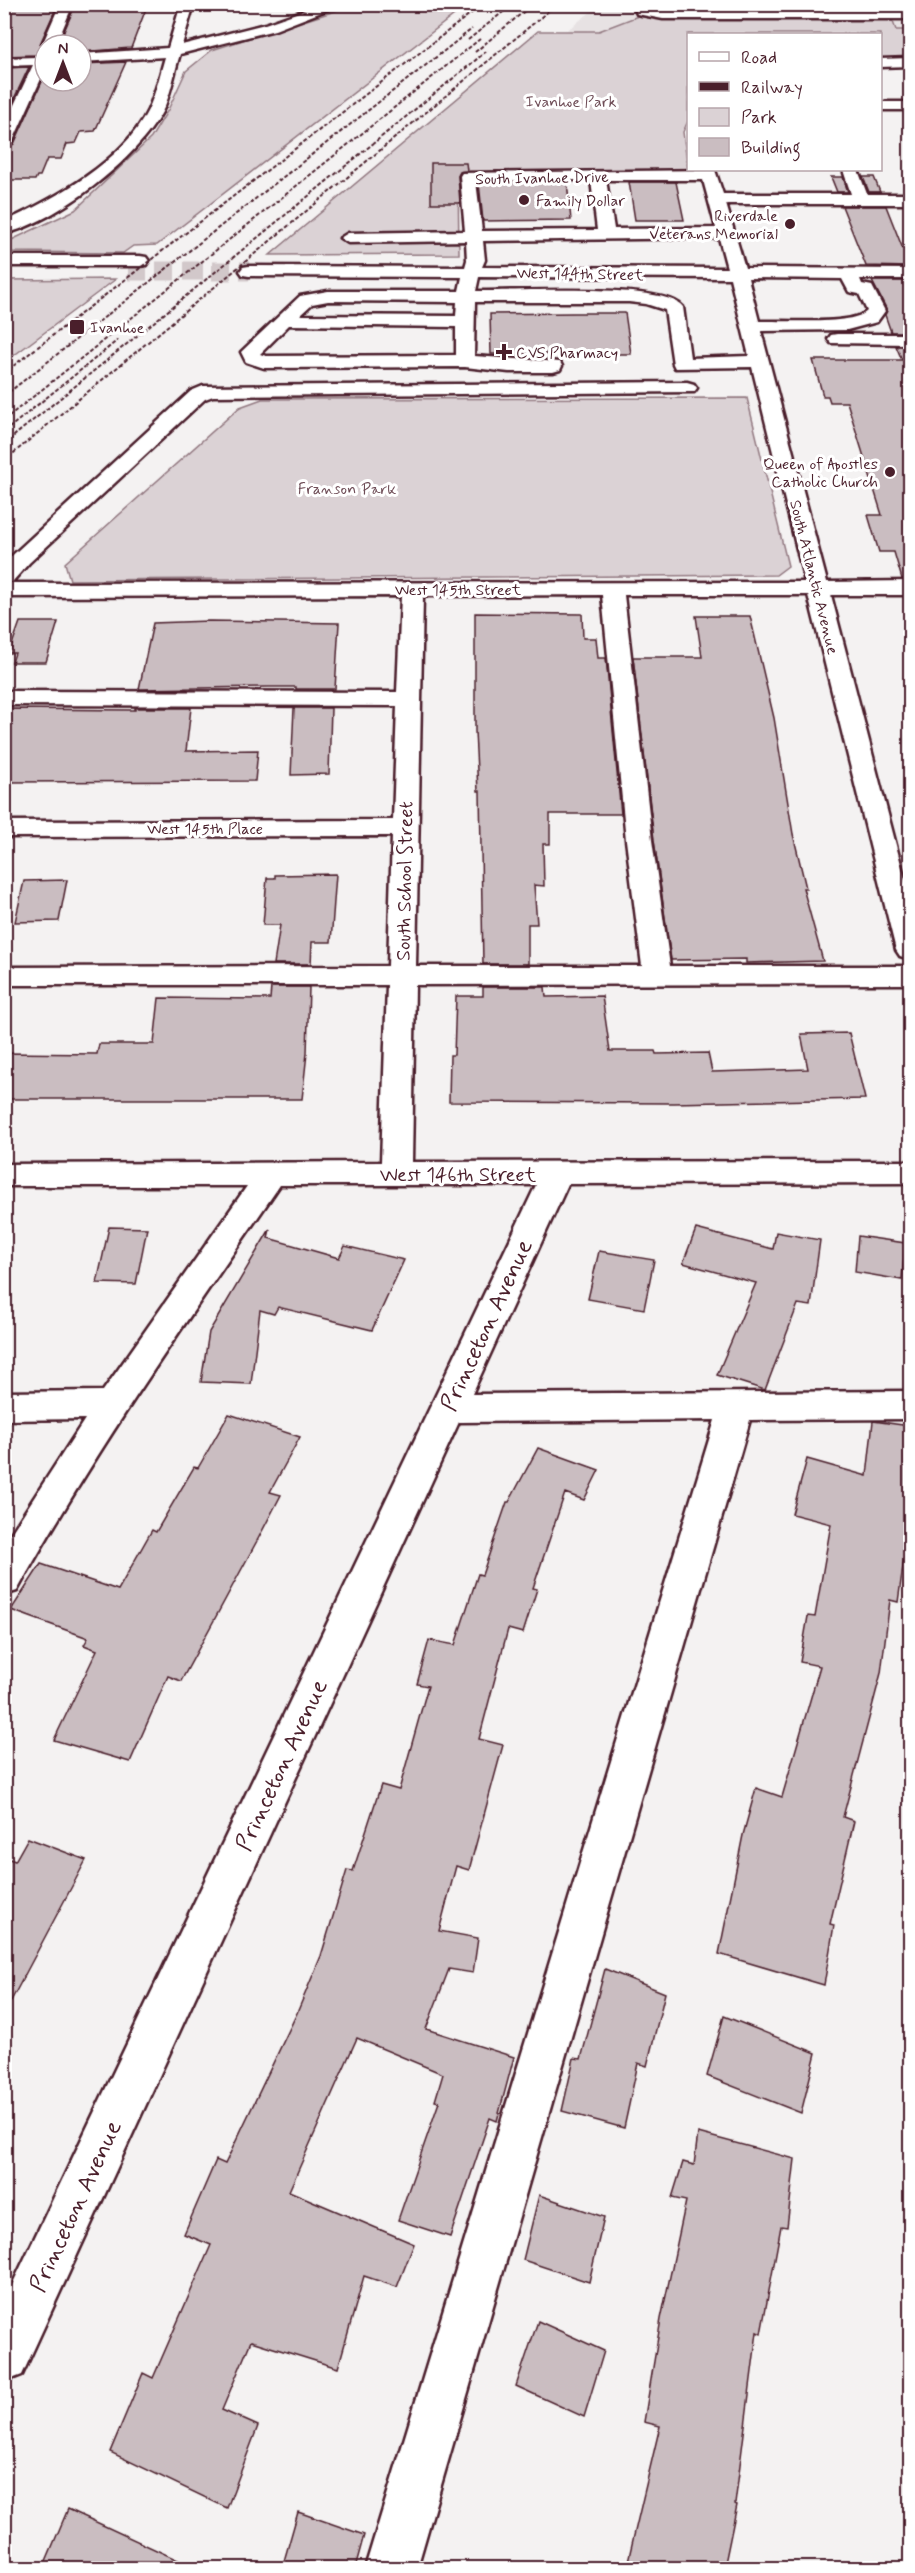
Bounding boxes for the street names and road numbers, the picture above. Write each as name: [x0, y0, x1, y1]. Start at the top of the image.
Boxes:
street label: South Ivanhoe Drive: [475, 167, 609, 190]
street label: West 144th Street: [516, 263, 644, 286]
street label: South Atlantic Avenue: [784, 498, 843, 657]
street label: West 145th Street: [395, 580, 522, 601]
street label: South School Street: [391, 801, 420, 961]
street label: West 145th Place: [147, 819, 263, 840]
street label: West 146th Street: [380, 1162, 536, 1189]
street label: Princeton Avenue: [434, 1235, 541, 1416]
street label: Princeton Avenue: [229, 1675, 336, 1856]
street label: Princeton Avenue: [23, 2116, 130, 2297]

